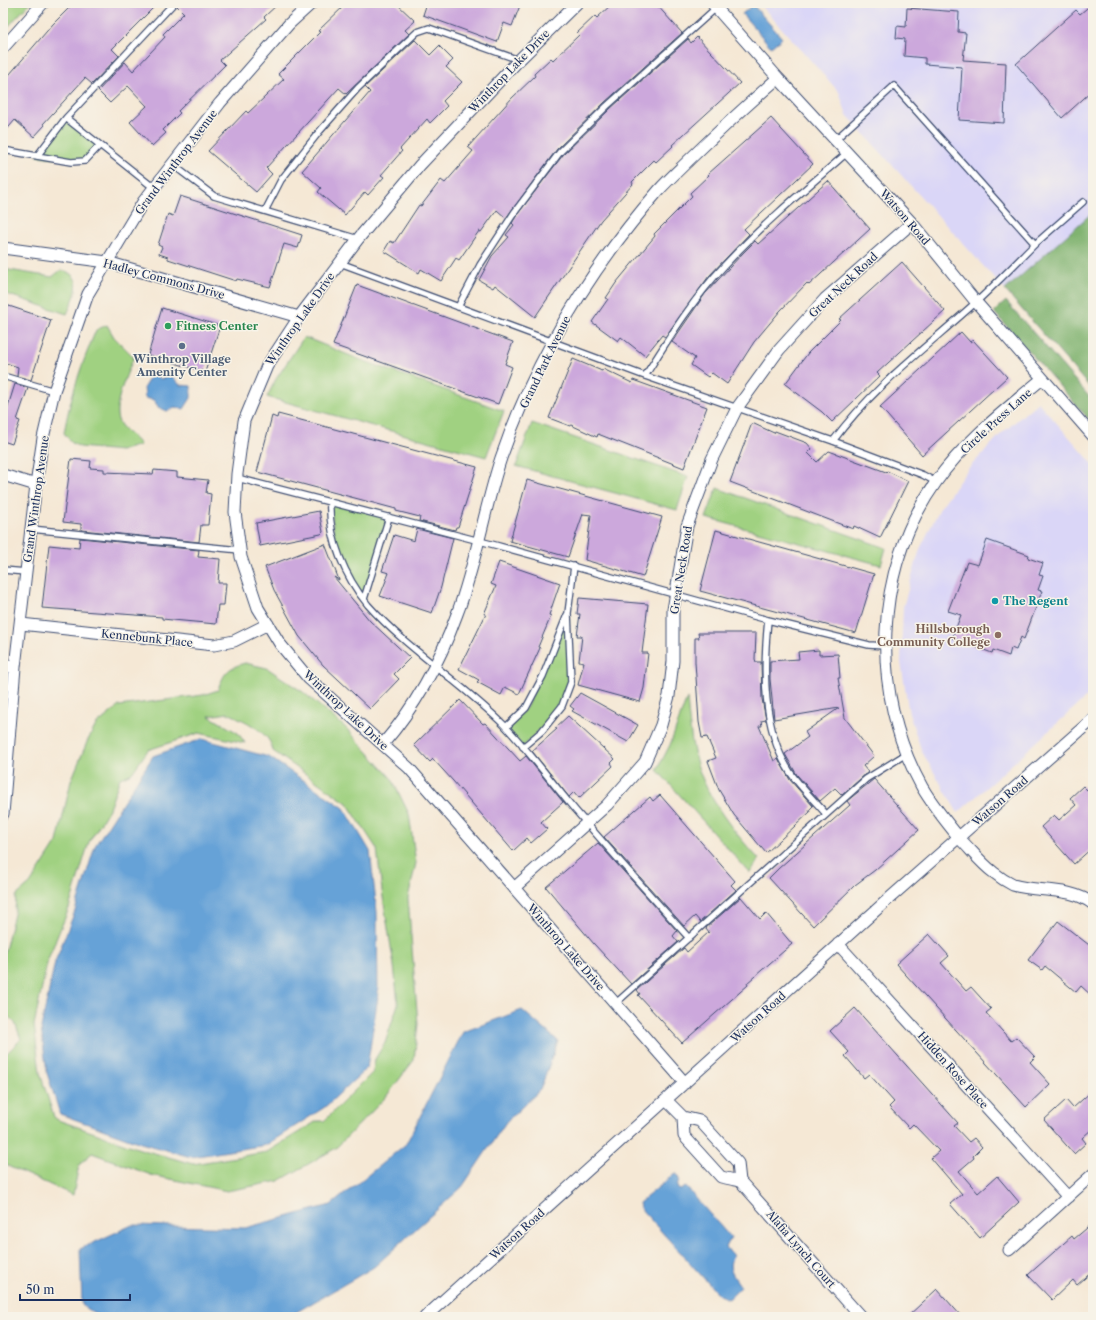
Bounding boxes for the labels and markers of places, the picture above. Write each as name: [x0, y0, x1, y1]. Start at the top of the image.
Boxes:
place label: Fitness Center: [176, 319, 259, 333]
marker: Fitness Center: [163, 321, 173, 331]
marker: Winthrop Village Amenity Center: [177, 341, 187, 351]
place label: Winthrop Village Amenity Center: [132, 352, 231, 379]
place label: The Regent: [1003, 594, 1069, 608]
marker: The Regent: [990, 596, 1000, 606]
place label: Hillsborough Community College: [877, 622, 990, 649]
marker: Hillsborough Community College: [993, 630, 1003, 640]

